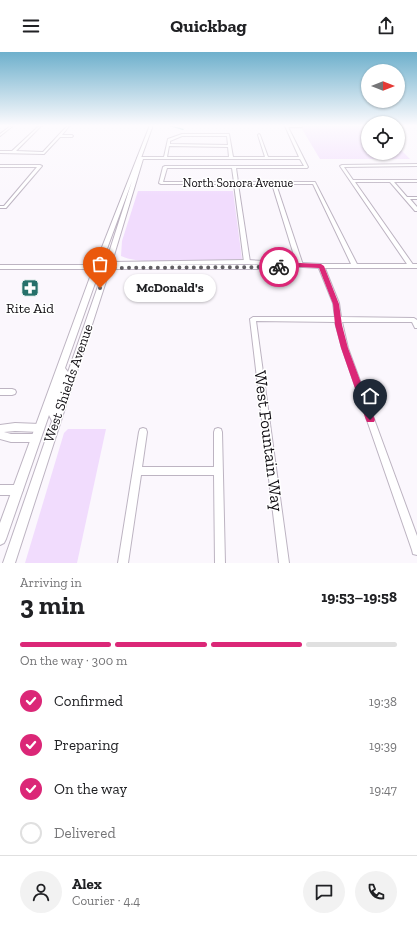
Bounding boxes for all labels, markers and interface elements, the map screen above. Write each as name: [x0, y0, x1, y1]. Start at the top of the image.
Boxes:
icon: menu: [20, 15, 42, 37]
text: Quickbag: [170, 15, 247, 37]
icon: share: [375, 15, 397, 37]
north arrow: [361, 64, 405, 108]
map controls: [361, 64, 405, 160]
button: locate: [361, 116, 405, 160]
street label: North Sonora Avenue: [183, 176, 294, 190]
pin: [83, 247, 117, 288]
courier: [259, 247, 299, 287]
icon: bag: [89, 253, 111, 275]
icon: bike: [268, 256, 290, 278]
callout: McDonald's: [124, 274, 216, 302]
pharmacy icon: Rite Aid: [20, 278, 40, 298]
text: McDonald's: [136, 280, 204, 295]
place label: Rite Aid: [6, 300, 54, 317]
street label: West Shields Avenue: [40, 321, 97, 445]
street label: West Fountain Way: [250, 369, 288, 513]
pin: [353, 379, 387, 420]
icon: home: [359, 385, 381, 407]
text: Arriving in: [20, 575, 82, 590]
text: 19:53–19:58: [321, 588, 397, 606]
text: 3 min: [20, 589, 85, 621]
text: On the way · 300 m: [20, 653, 127, 668]
icon: check: [20, 690, 42, 712]
text: Confirmed: [54, 692, 123, 710]
text: 19:38: [369, 694, 397, 709]
icon: check: [20, 734, 42, 756]
text: Preparing: [54, 736, 119, 754]
text: 19:39: [369, 738, 397, 753]
icon: check: [20, 778, 42, 800]
text: On the way: [54, 780, 127, 798]
text: 19:47: [369, 782, 397, 797]
text: Delivered: [54, 824, 116, 842]
button: person: [20, 871, 62, 913]
button: chat: [303, 871, 345, 913]
button: phone: [355, 871, 397, 913]
text: Alex: [72, 875, 102, 893]
text: Courier · 4.4: [72, 893, 140, 908]

